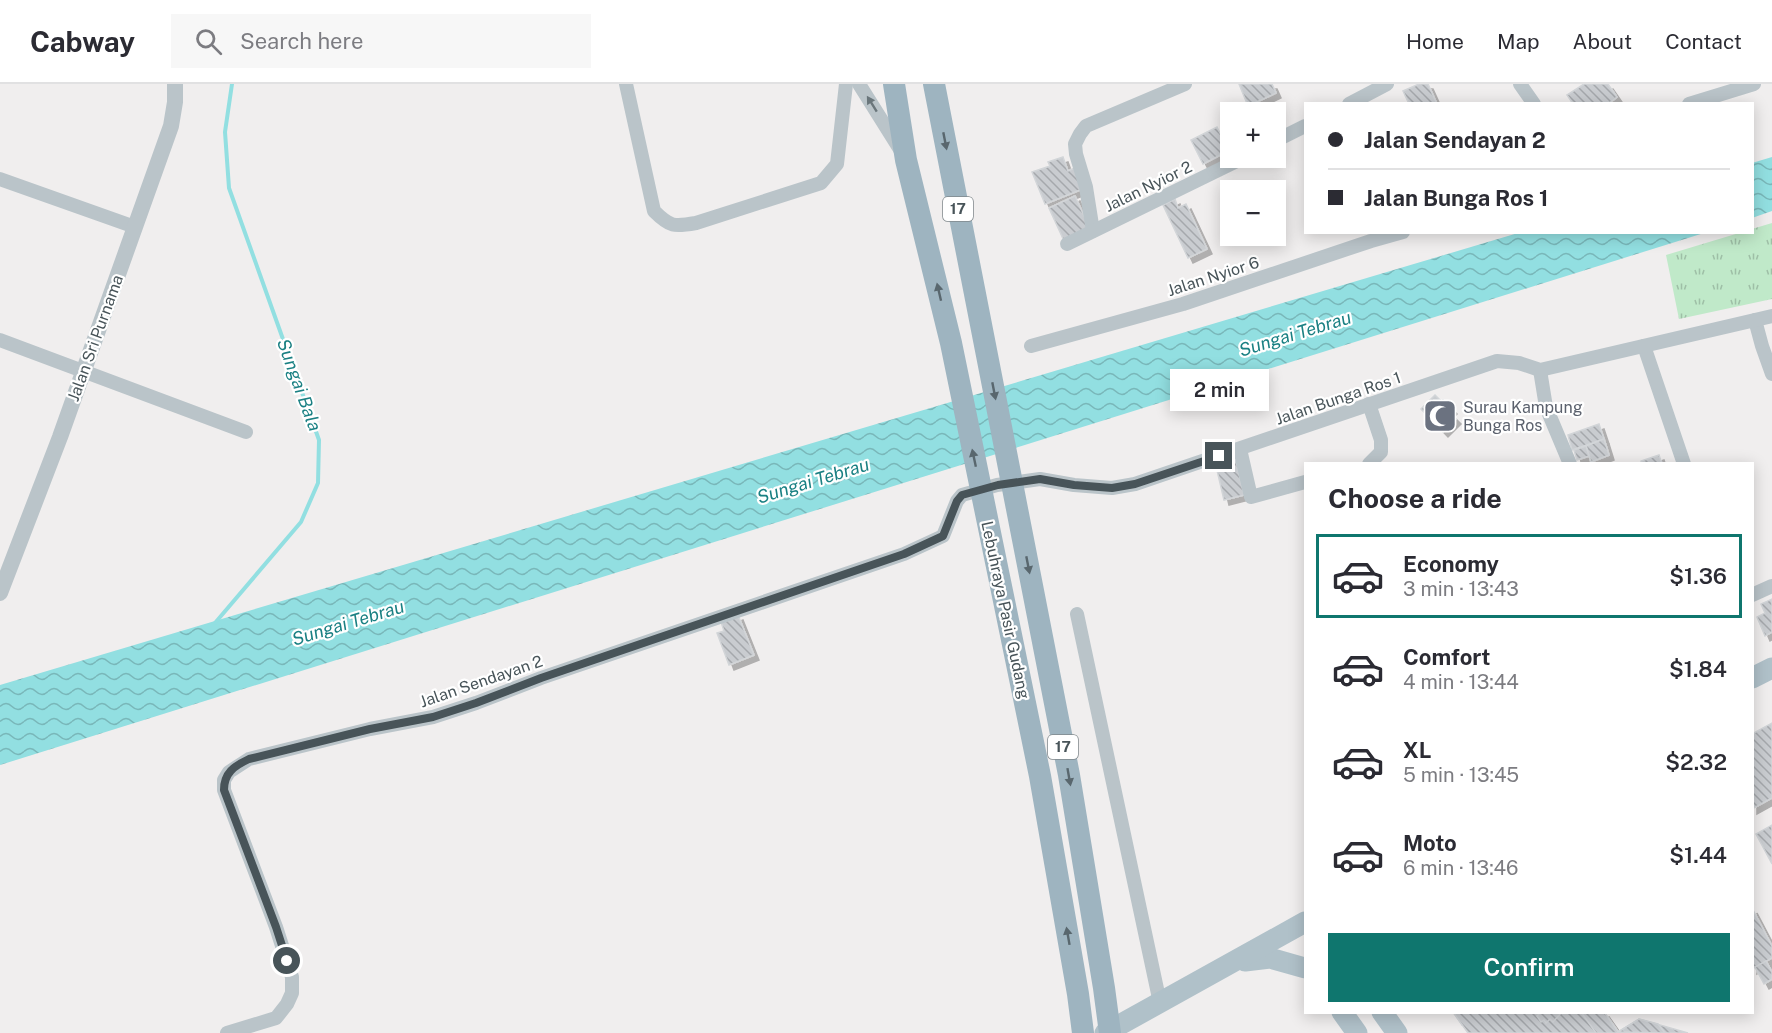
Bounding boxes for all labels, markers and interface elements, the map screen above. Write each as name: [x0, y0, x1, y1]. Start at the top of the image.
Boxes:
search box: [171, 14, 591, 68]
text: Cabway: [30, 25, 135, 58]
icon: search: [192, 25, 225, 58]
text: Search here: [240, 28, 363, 54]
text: Home: [1406, 29, 1464, 54]
text: Map: [1497, 29, 1540, 54]
text: About: [1573, 29, 1632, 54]
text: Contact: [1665, 29, 1742, 54]
one-way arrow: [866, 96, 877, 112]
map controls: [1220, 102, 1286, 246]
button: +: [1220, 102, 1286, 168]
text: Jalan Sendayan 2: [1364, 127, 1546, 153]
one-way arrow: [941, 132, 950, 151]
street label: Jalan Nyior 2: [1101, 157, 1195, 216]
button: −: [1220, 180, 1286, 246]
text: Jalan Bunga Ros 1: [1364, 185, 1548, 211]
road number: 17: [943, 197, 973, 221]
street label: Jalan Nyior 6: [1165, 253, 1262, 300]
street label: Jalan Sri Purnama: [64, 272, 127, 404]
one-way arrow: [934, 283, 943, 302]
water label: Sungai Tebrau: [1236, 306, 1353, 361]
water label: Sungai Bala: [273, 336, 326, 434]
street label: Jalan Bunga Ros 1: [1273, 368, 1403, 429]
callout: 2 min: [1170, 369, 1268, 411]
text: 2 min: [1194, 378, 1245, 402]
one-way arrow: [990, 381, 999, 400]
mosque icon: Surau Kampung Bunga Ros: [1422, 398, 1458, 434]
place label: Surau Kampung Bunga Ros: [1463, 398, 1583, 435]
route end: [1205, 442, 1232, 469]
one-way arrow: [969, 448, 978, 467]
water label: Sungai Tebrau: [754, 453, 871, 508]
text: Choose a ride: [1328, 482, 1502, 514]
street label: Lebuhraya Pasir Gudang: [977, 519, 1034, 701]
icon: car: [1331, 549, 1385, 603]
text: Economy: [1403, 551, 1499, 577]
one-way arrow: [1024, 556, 1033, 575]
text: $1.36: [1669, 563, 1727, 589]
text: 3 min · 13:43: [1403, 577, 1519, 601]
water label: Sungai Tebrau: [289, 595, 406, 650]
icon: car: [1331, 642, 1385, 696]
text: Comfort: [1403, 644, 1490, 670]
street label: Jalan Sendayan 2: [417, 652, 545, 711]
text: $1.84: [1669, 656, 1727, 682]
text: 4 min · 13:44: [1403, 670, 1519, 694]
road number: 17: [1048, 735, 1078, 759]
icon: car: [1331, 735, 1385, 789]
text: XL: [1403, 737, 1431, 763]
text: $2.32: [1665, 749, 1727, 775]
text: 5 min · 13:45: [1403, 763, 1519, 787]
one-way arrow: [1065, 768, 1074, 787]
icon: car: [1331, 828, 1385, 882]
text: Moto: [1403, 830, 1457, 856]
text: $1.44: [1669, 842, 1727, 868]
text: 6 min · 13:46: [1403, 856, 1519, 880]
one-way arrow: [1063, 927, 1072, 946]
button: Confirm: [1328, 933, 1730, 1002]
route start: [273, 947, 300, 974]

